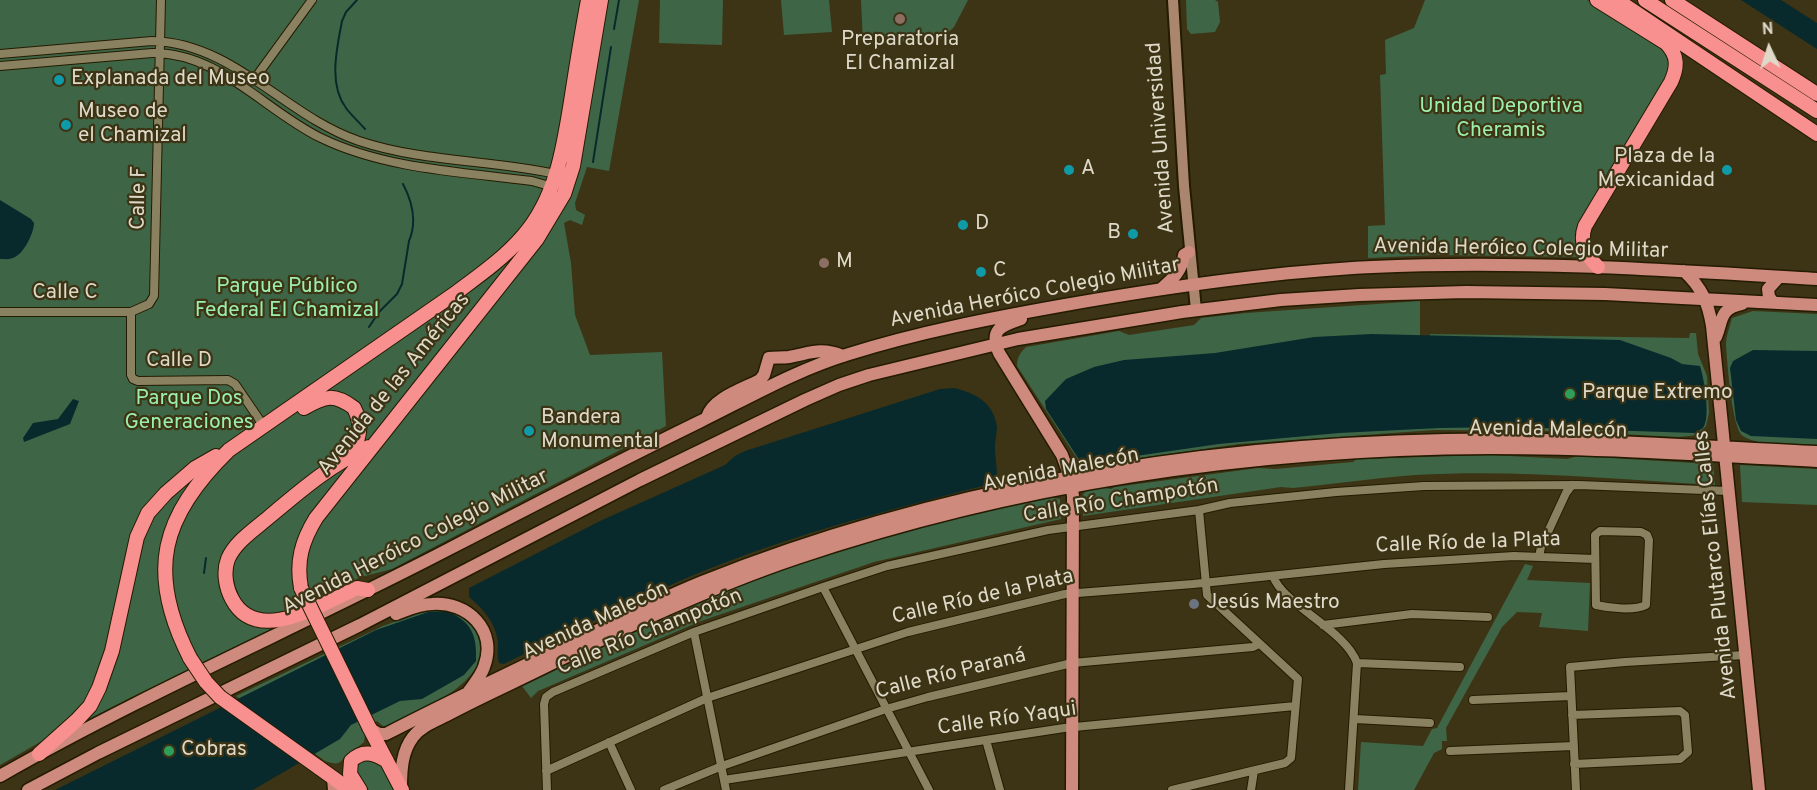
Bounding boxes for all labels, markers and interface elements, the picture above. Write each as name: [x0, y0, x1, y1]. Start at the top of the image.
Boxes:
marker: Preparatoria El Chamizal: [893, 12, 907, 26]
north arrow: [1739, 18, 1799, 78]
text: N: [1761, 20, 1774, 40]
place label: Preparatoria El Chamizal: [841, 28, 959, 78]
street label: Avenida Universidad: [1143, 41, 1181, 235]
place label: Explanada del Museo: [71, 67, 270, 93]
marker: Explanada del Museo: [52, 73, 66, 87]
park label: Unidad Deportiva Cheramis: [1419, 95, 1583, 145]
place label: Museo de el Chamizal: [78, 100, 187, 150]
marker: Museo de el Chamizal: [59, 118, 73, 132]
place label: Plaza de la Mexicanidad: [1597, 145, 1715, 195]
place label: A: [1081, 157, 1095, 183]
marker: A: [1062, 163, 1076, 177]
marker: Plaza de la Mexicanidad: [1720, 163, 1734, 177]
street label: Calle F: [127, 166, 153, 230]
place label: D: [975, 212, 989, 238]
marker: D: [956, 218, 970, 232]
place label: B: [1107, 221, 1121, 247]
marker: B: [1126, 227, 1140, 241]
street label: Avenida Heróico Colegio Militar: [1373, 235, 1669, 265]
place label: M: [836, 250, 853, 276]
street label: Avenida Heróico Colegio Militar: [888, 253, 1182, 335]
marker: M: [817, 256, 831, 270]
place label: C: [993, 259, 1007, 285]
marker: C: [974, 265, 988, 279]
park label: Parque Público Federal El Chamizal: [195, 275, 379, 325]
street label: Calle C: [32, 281, 98, 307]
street label: Avenida de las Américas: [313, 289, 477, 481]
street label: Calle D: [146, 349, 212, 375]
place label: Parque Extremo: [1582, 381, 1733, 407]
park label: Parque Dos Generaciones: [124, 387, 254, 437]
marker: Parque Extremo: [1563, 387, 1577, 401]
place label: Bandera Monumental: [541, 406, 659, 456]
street label: Avenida Malecón: [1468, 417, 1628, 445]
marker: Bandera Monumental: [522, 424, 536, 438]
street label: Avenida Plutarco Elías Calles: [1690, 429, 1744, 701]
street label: Avenida Malecón: [981, 443, 1141, 499]
street label: Avenida Heróico Colegio Militar: [279, 465, 553, 621]
street label: Calle Río Champotón: [1021, 474, 1221, 530]
street label: Calle Río de la Plata: [1375, 528, 1561, 560]
street label: Calle Río de la Plata: [890, 565, 1076, 631]
street label: Avenida Malecón: [519, 577, 673, 667]
street label: Calle Río Champotón: [554, 584, 746, 682]
place label: Jesús Maestro: [1206, 591, 1340, 617]
marker: Jesús Maestro: [1187, 597, 1201, 611]
street label: Calle Río Paraná: [873, 644, 1029, 706]
street label: Calle Río Yaqui: [936, 698, 1078, 742]
place label: Cobras: [181, 738, 247, 764]
marker: Cobras: [162, 744, 176, 758]

